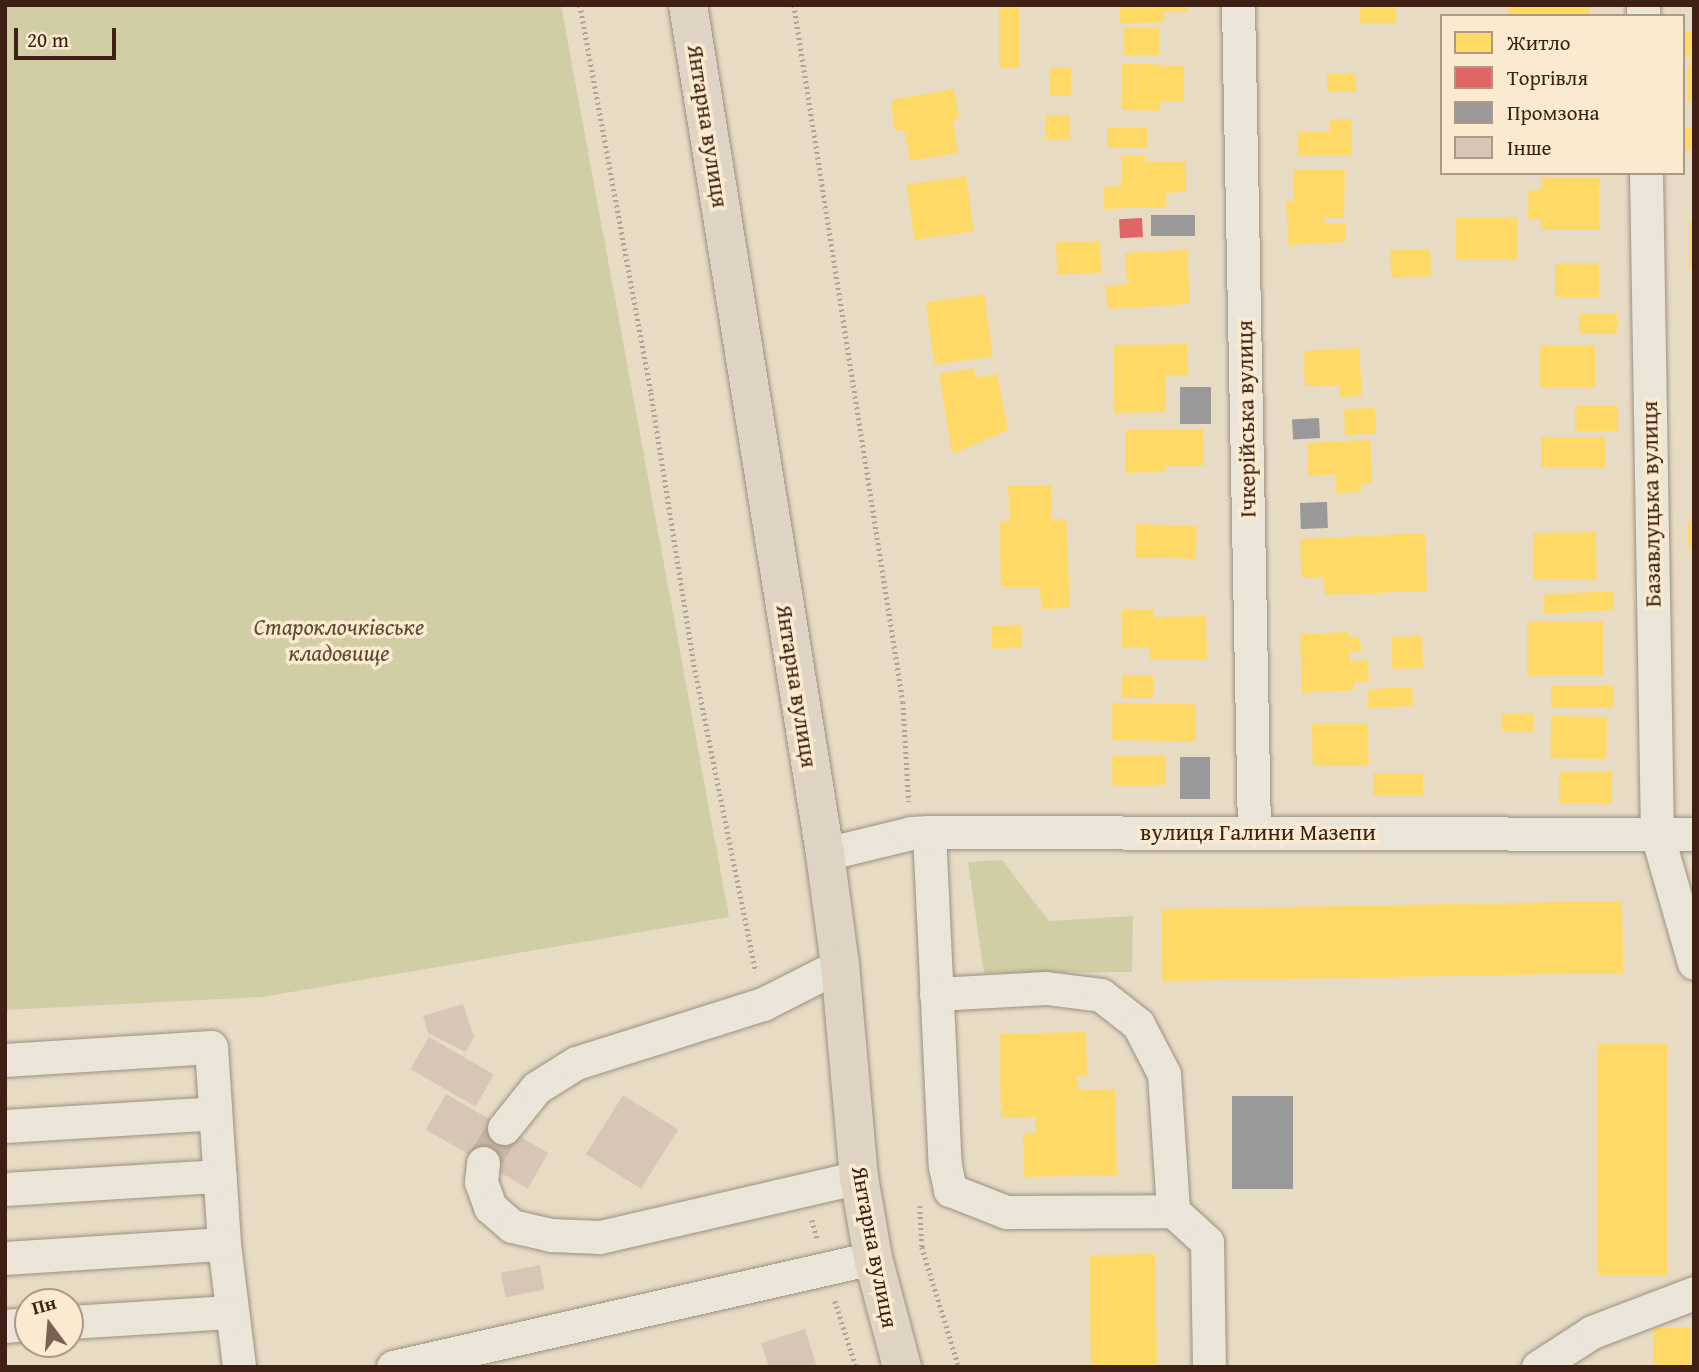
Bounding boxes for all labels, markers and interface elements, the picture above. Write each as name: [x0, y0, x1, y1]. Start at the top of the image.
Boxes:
scale bar: [18, 14, 119, 58]
legend: [1440, 14, 1685, 175]
text: 20 m: [27, 24, 69, 55]
text: Житло: [1507, 27, 1571, 58]
street label: Янтарна вулиця: [681, 43, 735, 209]
text: Торгівля: [1507, 62, 1588, 93]
text: Промзона: [1507, 97, 1600, 128]
text: Інше: [1507, 132, 1551, 163]
street label: Ічкерійська вулиця: [1230, 320, 1262, 518]
street label: Базавлуцька вулиця: [1635, 401, 1667, 607]
street label: Янтарна вулиця: [770, 603, 824, 769]
park label: Староклочківське кладовище: [254, 613, 424, 667]
street label: вулиця Галини Мазепи: [1140, 818, 1376, 846]
street label: Янтарна вулиця: [846, 1164, 904, 1330]
north arrow: [14, 1288, 84, 1358]
text: Пн: [28, 1288, 59, 1322]

